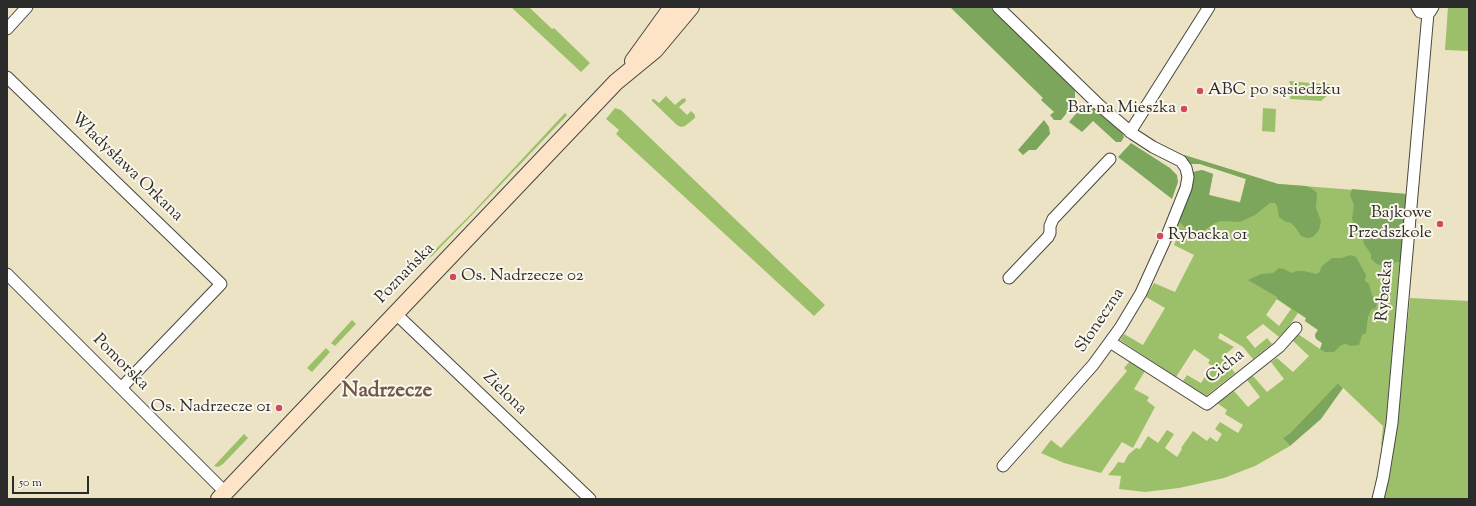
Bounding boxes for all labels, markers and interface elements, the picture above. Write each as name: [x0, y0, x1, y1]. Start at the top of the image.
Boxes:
place label: ABC po sąsiedzku: [1208, 81, 1341, 101]
marker: ABC po sąsiedzku: [1195, 86, 1205, 96]
place label: Bar na Mieszka: [1068, 99, 1176, 119]
marker: Bar na Mieszka: [1179, 104, 1189, 114]
street label: Władysława Orkana: [66, 109, 186, 227]
place label: Bajkowe Przedszkole: [1349, 204, 1432, 244]
marker: Bajkowe Przedszkole: [1435, 219, 1445, 229]
place label: Rybacka 01: [1168, 226, 1247, 246]
marker: Rybacka 01: [1155, 231, 1165, 241]
street label: Poznańska: [372, 239, 440, 309]
street label: Rybacka: [1373, 260, 1399, 322]
place label: Os. Nadrzecze 02: [461, 267, 584, 287]
marker: Os. Nadrzecze 02: [448, 272, 458, 282]
street label: Słoneczna: [1072, 285, 1130, 357]
street label: Pomorska: [88, 331, 152, 395]
street label: Cicha: [1203, 345, 1249, 389]
street label: Zielona: [478, 368, 530, 420]
district label: Nadrzecze: [342, 379, 432, 405]
place label: Os. Nadrzecze 01: [150, 398, 271, 418]
marker: Os. Nadrzecze 01: [274, 403, 284, 413]
scale bar: [14, 468, 91, 494]
text: 50 m: [19, 474, 42, 492]

